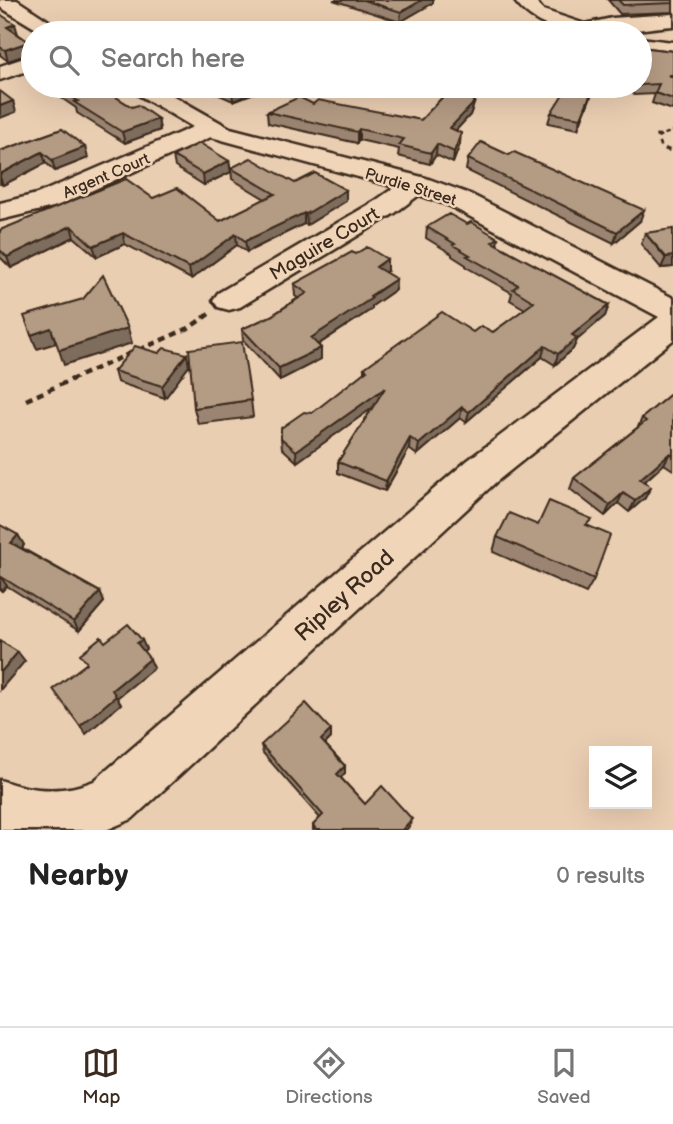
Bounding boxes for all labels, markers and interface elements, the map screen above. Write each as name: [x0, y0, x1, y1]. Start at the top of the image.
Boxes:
search box: [21, 21, 652, 98]
icon: search: [45, 41, 83, 79]
text: Search here: [101, 44, 245, 75]
street label: Argent Court: [60, 150, 153, 203]
street label: Purdie Street: [362, 164, 459, 210]
street label: Maguire Court: [266, 203, 384, 286]
street label: Ripley Road: [289, 544, 400, 648]
map controls: [589, 746, 652, 809]
button: layers: [589, 746, 652, 809]
text: Nearby: [28, 858, 128, 894]
text: 0 results: [556, 862, 645, 890]
tab: Map: [82, 1044, 121, 1109]
tab: Directions: [285, 1044, 373, 1109]
tab: Saved: [537, 1044, 591, 1109]

